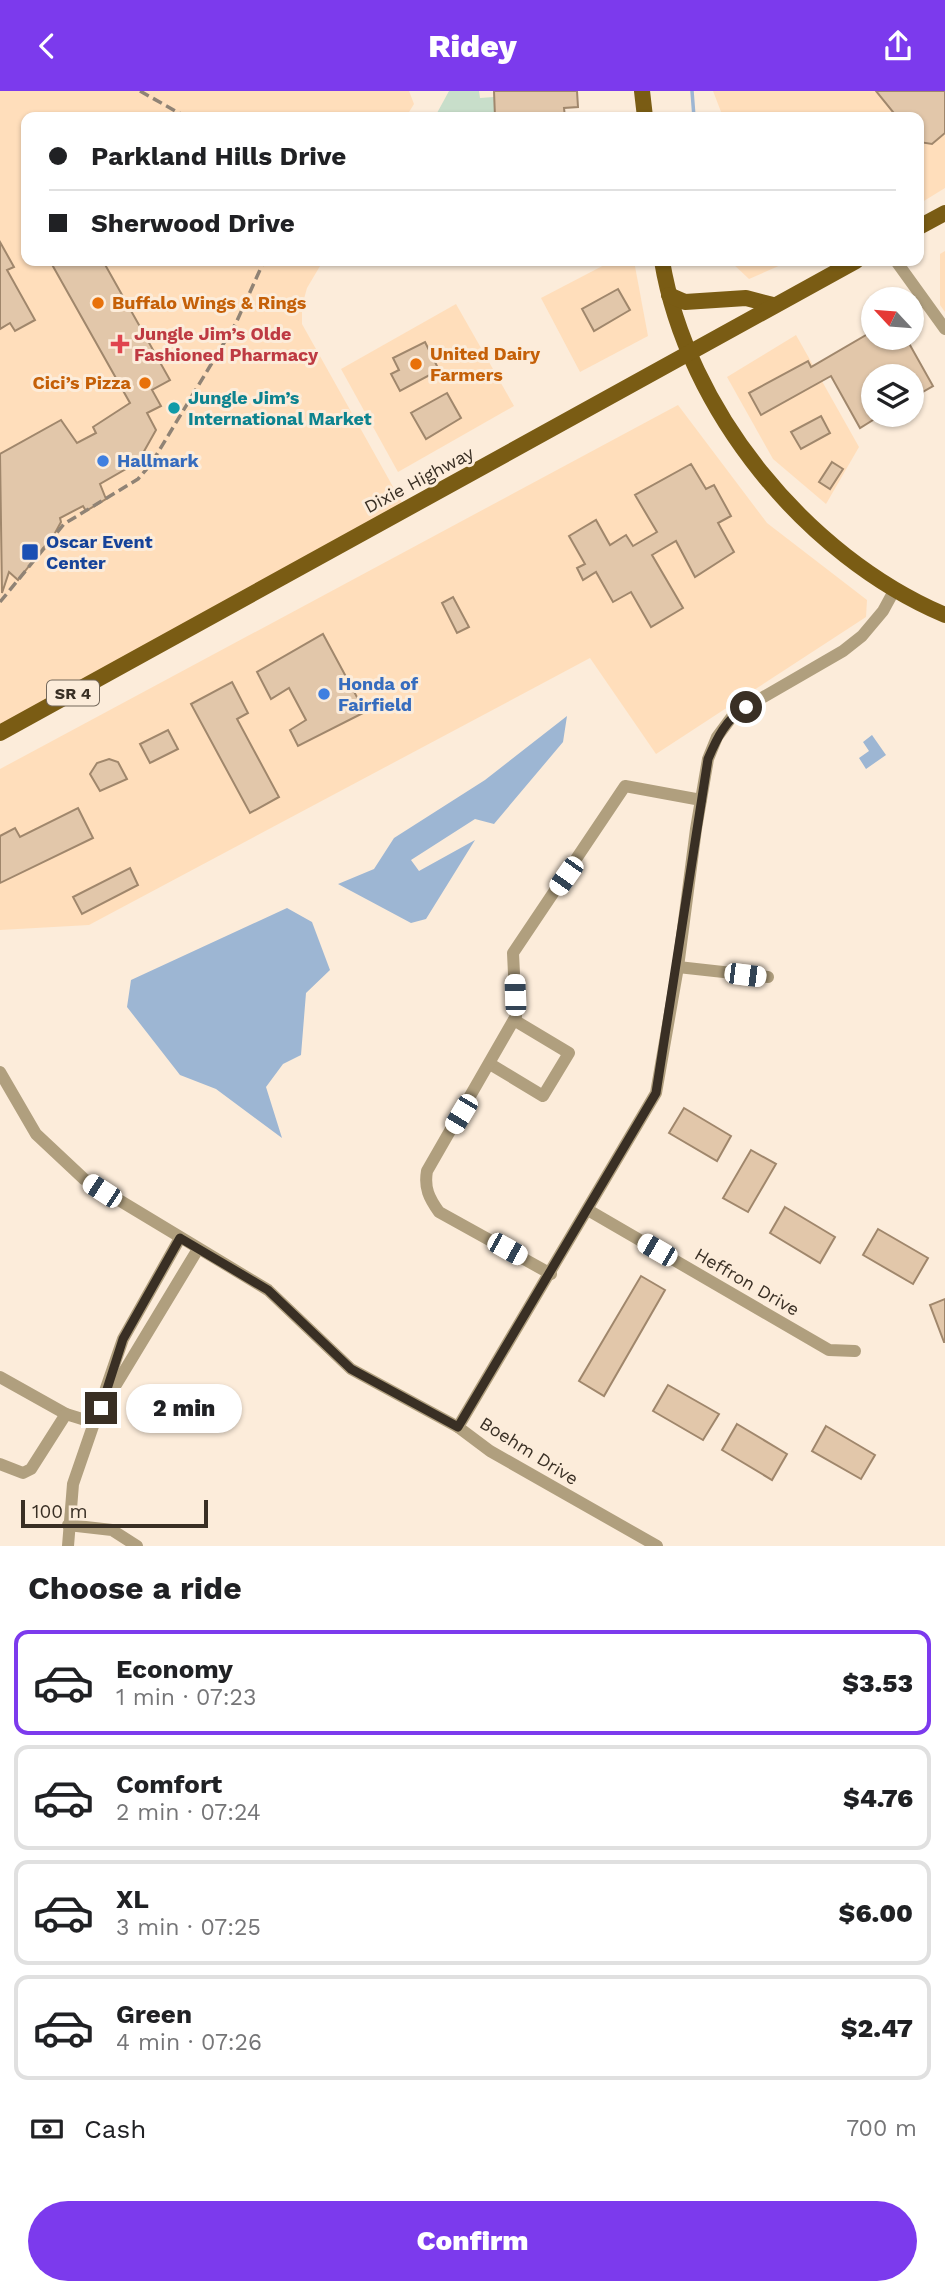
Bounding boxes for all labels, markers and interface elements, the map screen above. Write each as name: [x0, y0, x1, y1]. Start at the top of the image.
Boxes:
icon: back: [28, 27, 66, 65]
text: Ridey: [428, 27, 517, 65]
icon: share: [879, 27, 917, 65]
text: Parkland Hills Drive: [91, 141, 346, 171]
text: Sherwood Drive: [91, 208, 295, 238]
north arrow: [861, 287, 924, 350]
map controls: [861, 287, 924, 427]
place label: Buffalo Wings & Rings: [112, 292, 307, 313]
marker: Buffalo Wings & Rings: [90, 295, 106, 311]
place label: Jungle Jim’s Olde Fashioned Pharmacy: [134, 323, 319, 365]
marker: Jungle Jim’s Olde Fashioned Pharmacy: [112, 336, 128, 352]
place label: United Dairy Farmers: [430, 343, 541, 385]
marker: United Dairy Farmers: [408, 356, 424, 372]
button: layers: [861, 364, 924, 427]
place label: Cici’s Pizza: [33, 372, 132, 393]
marker: Cici’s Pizza: [137, 375, 153, 391]
place label: Jungle Jim’s International Market: [188, 387, 372, 429]
marker: Jungle Jim’s International Market: [166, 400, 182, 416]
street label: Dixie Highway: [360, 442, 478, 517]
place label: Hallmark: [117, 450, 200, 471]
marker: Hallmark: [95, 453, 111, 469]
place label: Oscar Event Center: [46, 531, 153, 573]
marker: Oscar Event Center: [20, 542, 40, 562]
place label: Honda of Fairfield: [338, 673, 419, 715]
road number: SR 4: [47, 681, 99, 705]
marker: Honda of Fairfield: [316, 686, 332, 702]
route start: [730, 691, 762, 723]
car: [546, 853, 587, 899]
car: [723, 962, 768, 988]
car: [504, 974, 527, 1016]
car: [442, 1091, 481, 1137]
car: [79, 1171, 126, 1211]
car: [484, 1230, 531, 1268]
car: [634, 1230, 681, 1270]
street label: Heffron Drive: [691, 1243, 803, 1320]
callout: 2 min: [126, 1383, 241, 1433]
route end: [85, 1392, 117, 1424]
text: 2 min: [153, 1395, 215, 1422]
street label: Boehm Drive: [476, 1412, 582, 1489]
scale bar: [21, 1497, 208, 1529]
text: 100 m: [32, 1500, 88, 1523]
text: Choose a ride: [28, 1569, 242, 1607]
icon: car: [32, 1651, 95, 1714]
text: Economy: [116, 1654, 233, 1684]
text: $3.53: [842, 1668, 913, 1698]
text: 1 min · 07:23: [116, 1684, 256, 1711]
icon: car: [32, 1766, 95, 1829]
text: Comfort: [116, 1769, 222, 1799]
text: $4.76: [843, 1783, 913, 1813]
text: 2 min · 07:24: [116, 1799, 261, 1826]
icon: car: [32, 1881, 95, 1944]
text: XL: [116, 1884, 149, 1914]
text: $6.00: [839, 1898, 913, 1928]
text: 3 min · 07:25: [116, 1914, 261, 1941]
icon: car: [32, 1996, 95, 2059]
text: Green: [116, 1999, 192, 2029]
text: $2.47: [841, 2013, 913, 2043]
text: 4 min · 07:26: [116, 2029, 262, 2056]
icon: cash: [28, 2110, 66, 2148]
text: Cash: [84, 2114, 146, 2144]
text: 700 m: [846, 2115, 917, 2142]
button: Confirm: [28, 2201, 917, 2281]

